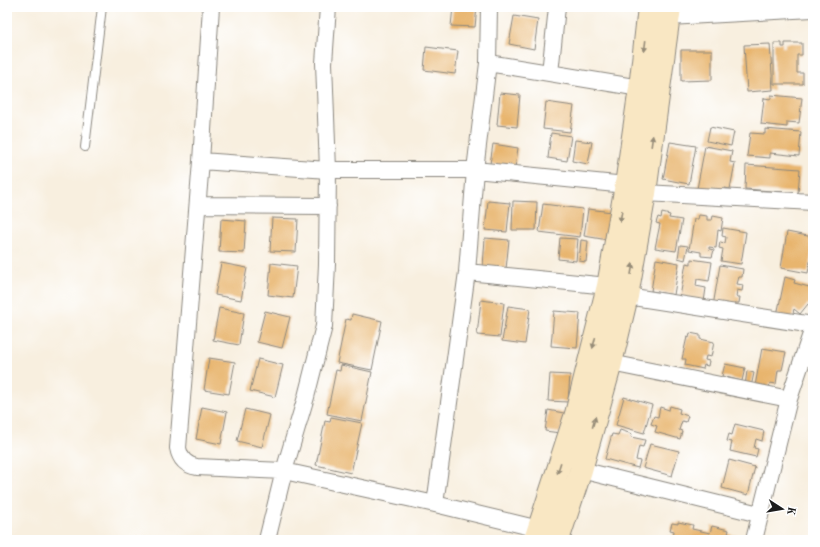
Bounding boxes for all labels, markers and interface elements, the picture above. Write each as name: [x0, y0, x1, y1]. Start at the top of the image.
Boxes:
one-way arrow: [642, 40, 648, 52]
one-way arrow: [649, 135, 655, 147]
one-way arrow: [618, 210, 624, 222]
one-way arrow: [629, 263, 635, 275]
one-way arrow: [591, 337, 597, 349]
one-way arrow: [591, 416, 597, 428]
one-way arrow: [555, 462, 561, 474]
north arrow: [762, 489, 802, 529]
text: K: [784, 505, 797, 517]

